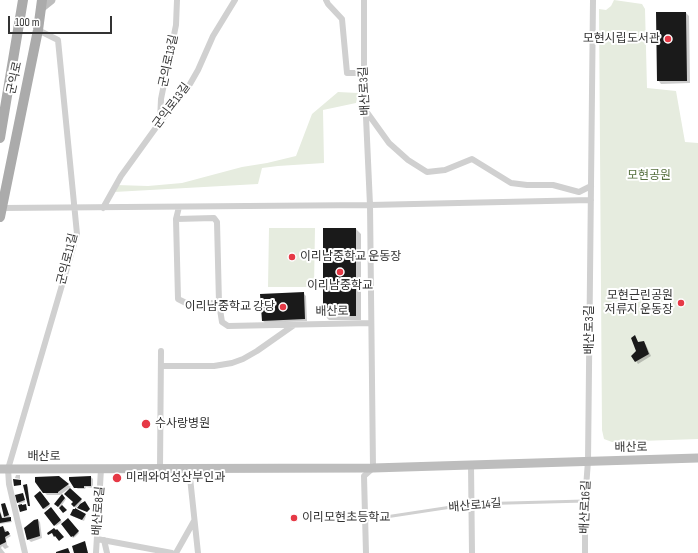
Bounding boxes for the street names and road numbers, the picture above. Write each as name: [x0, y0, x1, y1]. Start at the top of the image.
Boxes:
street label: 군의로13길: [156, 33, 182, 89]
street label: 군익로: [5, 60, 25, 96]
street label: 배산로3길: [357, 66, 373, 116]
street label: 군익로13길: [150, 80, 194, 132]
street label: 군익로11길: [55, 232, 81, 286]
street label: 배산로: [315, 305, 349, 319]
street label: 배산로3길: [583, 305, 597, 355]
street label: 배산로: [614, 441, 648, 455]
street label: 배산로: [27, 450, 61, 464]
street label: 배산로16길: [578, 480, 594, 534]
street label: 배산로8길: [90, 486, 108, 536]
street label: 배산로14길: [448, 497, 502, 515]

